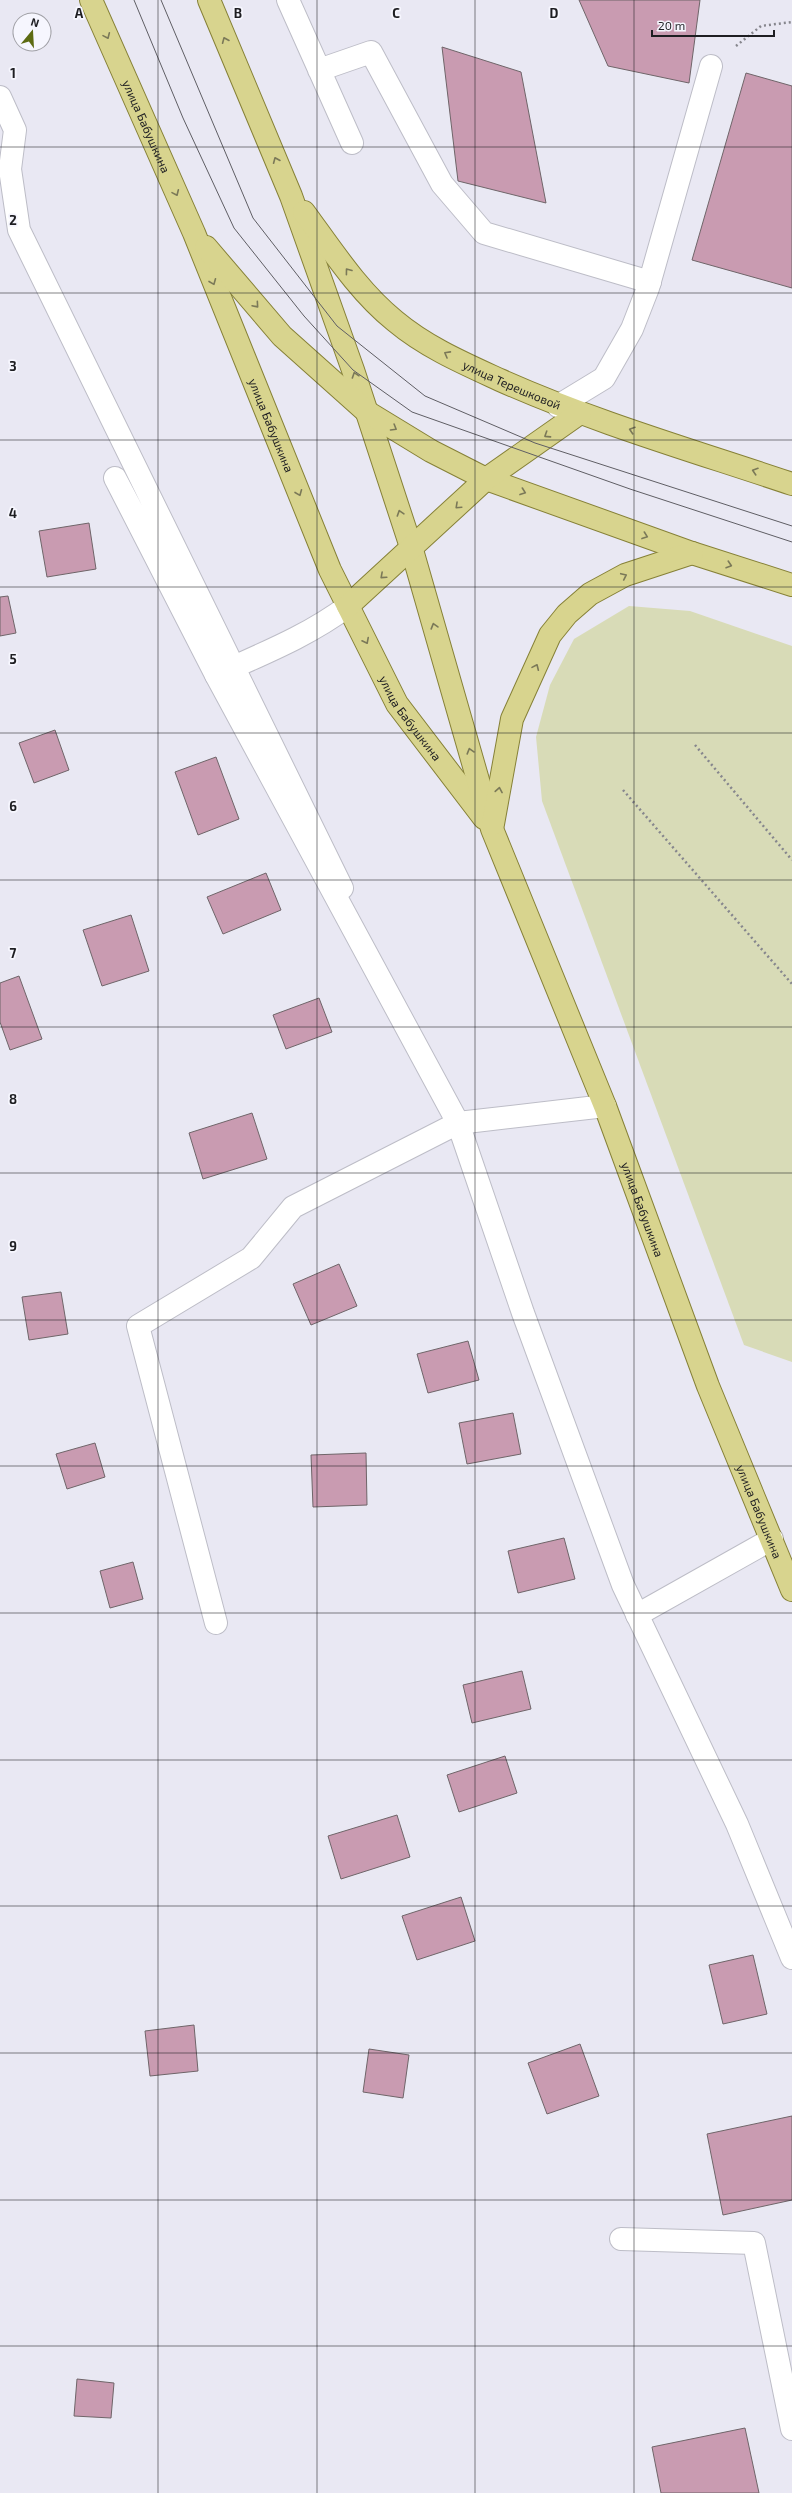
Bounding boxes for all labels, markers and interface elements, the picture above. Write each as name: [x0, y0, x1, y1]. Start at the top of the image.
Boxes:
text: A: [75, 5, 84, 21]
text: B: [234, 5, 242, 21]
text: C: [392, 5, 400, 21]
text: D: [550, 5, 559, 21]
north arrow: [12, 12, 52, 52]
scale bar: [652, 12, 774, 38]
text: N: [29, 15, 41, 29]
text: 20 m: [658, 18, 685, 32]
one-way arrow: [102, 32, 110, 39]
one-way arrow: [222, 36, 230, 43]
text: 1: [10, 65, 16, 81]
street label: улица Бабушкина: [119, 78, 173, 175]
one-way arrow: [272, 156, 280, 163]
one-way arrow: [171, 189, 179, 196]
text: 2: [9, 212, 17, 228]
one-way arrow: [346, 269, 353, 276]
one-way arrow: [209, 278, 217, 285]
one-way arrow: [251, 300, 258, 307]
one-way arrow: [444, 352, 451, 359]
street label: улица Терешковой: [460, 357, 563, 412]
text: 3: [9, 358, 17, 374]
one-way arrow: [351, 372, 360, 379]
street label: улица Бабушкина: [245, 376, 297, 474]
one-way arrow: [390, 423, 397, 431]
one-way arrow: [628, 427, 635, 435]
one-way arrow: [545, 430, 552, 437]
one-way arrow: [752, 468, 759, 476]
one-way arrow: [519, 488, 526, 496]
one-way arrow: [294, 490, 302, 497]
one-way arrow: [455, 501, 462, 508]
text: 4: [9, 505, 17, 521]
one-way arrow: [396, 509, 405, 516]
one-way arrow: [642, 531, 649, 540]
one-way arrow: [725, 560, 732, 569]
one-way arrow: [380, 571, 388, 578]
one-way arrow: [619, 573, 627, 581]
one-way arrow: [430, 623, 439, 630]
one-way arrow: [361, 637, 369, 644]
text: 5: [9, 651, 17, 667]
one-way arrow: [531, 663, 539, 671]
street label: улица Бабушкина: [376, 673, 444, 763]
one-way arrow: [466, 748, 475, 755]
one-way arrow: [495, 787, 503, 794]
text: 6: [9, 798, 17, 814]
text: 7: [10, 945, 17, 961]
text: 8: [9, 1091, 17, 1107]
street label: улица Бабушкина: [618, 1160, 667, 1259]
text: 9: [9, 1238, 17, 1254]
street label: улица Бабушкина: [733, 1463, 785, 1560]

